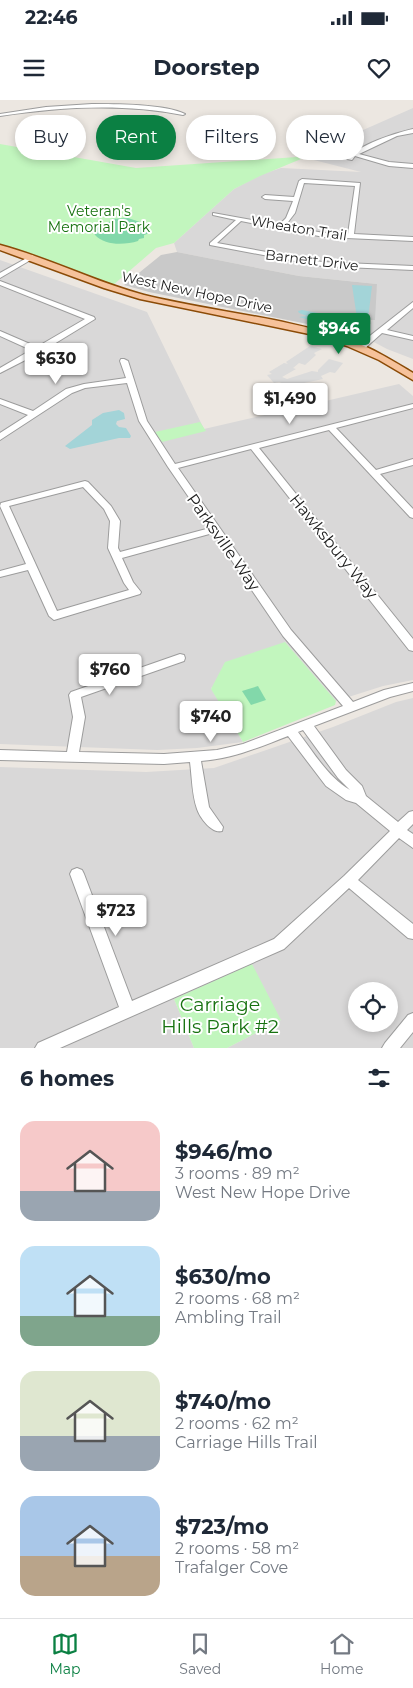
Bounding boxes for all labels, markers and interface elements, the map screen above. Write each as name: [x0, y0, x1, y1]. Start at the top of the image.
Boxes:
text: 22:46: [25, 6, 78, 29]
icon: menu: [20, 54, 48, 82]
text: Doorstep: [153, 54, 260, 81]
icon: heart: [365, 54, 393, 82]
chip: Buy: [15, 115, 86, 160]
chip: Rent: [96, 115, 176, 160]
chip: Filters: [186, 115, 276, 160]
chip: New: [286, 115, 364, 160]
park label: Veteran's Memorial Park: [48, 202, 151, 236]
street label: Wheaton Trail: [250, 212, 348, 244]
street label: Barnett Drive: [264, 245, 360, 275]
street label: West New Hope Drive: [120, 267, 274, 317]
pin: $946: [309, 312, 369, 355]
text: $946: [318, 319, 360, 338]
pin: $630: [26, 342, 86, 385]
text: $630: [36, 349, 76, 368]
pin: $1,490: [249, 382, 331, 425]
text: $1,490: [264, 389, 316, 408]
street label: Parksville Way: [183, 490, 264, 595]
street label: Hawksbury Way: [286, 490, 382, 603]
pin: $760: [80, 654, 140, 696]
text: $760: [90, 660, 130, 679]
pin: $740: [181, 700, 241, 743]
text: $740: [191, 707, 231, 726]
pin: $723: [86, 894, 146, 937]
text: $723: [97, 901, 135, 920]
map controls: [348, 982, 398, 1032]
button: locate: [348, 982, 398, 1032]
park label: Carriage Hills Park #2: [161, 993, 279, 1038]
icon: filters: [365, 1064, 393, 1092]
text: 6 homes: [20, 1066, 114, 1091]
text: $946/mo: [175, 1139, 272, 1164]
icon: home: [60, 1141, 120, 1201]
text: 3 rooms · 89 m²: [175, 1164, 300, 1183]
text: West New Hope Drive: [175, 1183, 350, 1202]
text: $630/mo: [175, 1264, 271, 1289]
icon: home: [60, 1266, 120, 1326]
text: 2 rooms · 68 m²: [175, 1289, 300, 1308]
text: Ambling Trail: [175, 1308, 282, 1327]
text: $740/mo: [175, 1389, 271, 1414]
icon: home: [60, 1391, 120, 1451]
text: 2 rooms · 62 m²: [175, 1414, 299, 1433]
text: Carriage Hills Trail: [175, 1433, 318, 1452]
text: $723/mo: [175, 1514, 269, 1539]
icon: home: [60, 1516, 120, 1576]
text: 2 rooms · 58 m²: [175, 1539, 299, 1558]
text: Trafalger Cove: [175, 1558, 288, 1577]
tab: Map: [49, 1630, 81, 1678]
tab: Saved: [179, 1630, 221, 1678]
tab: Home: [320, 1630, 364, 1678]

